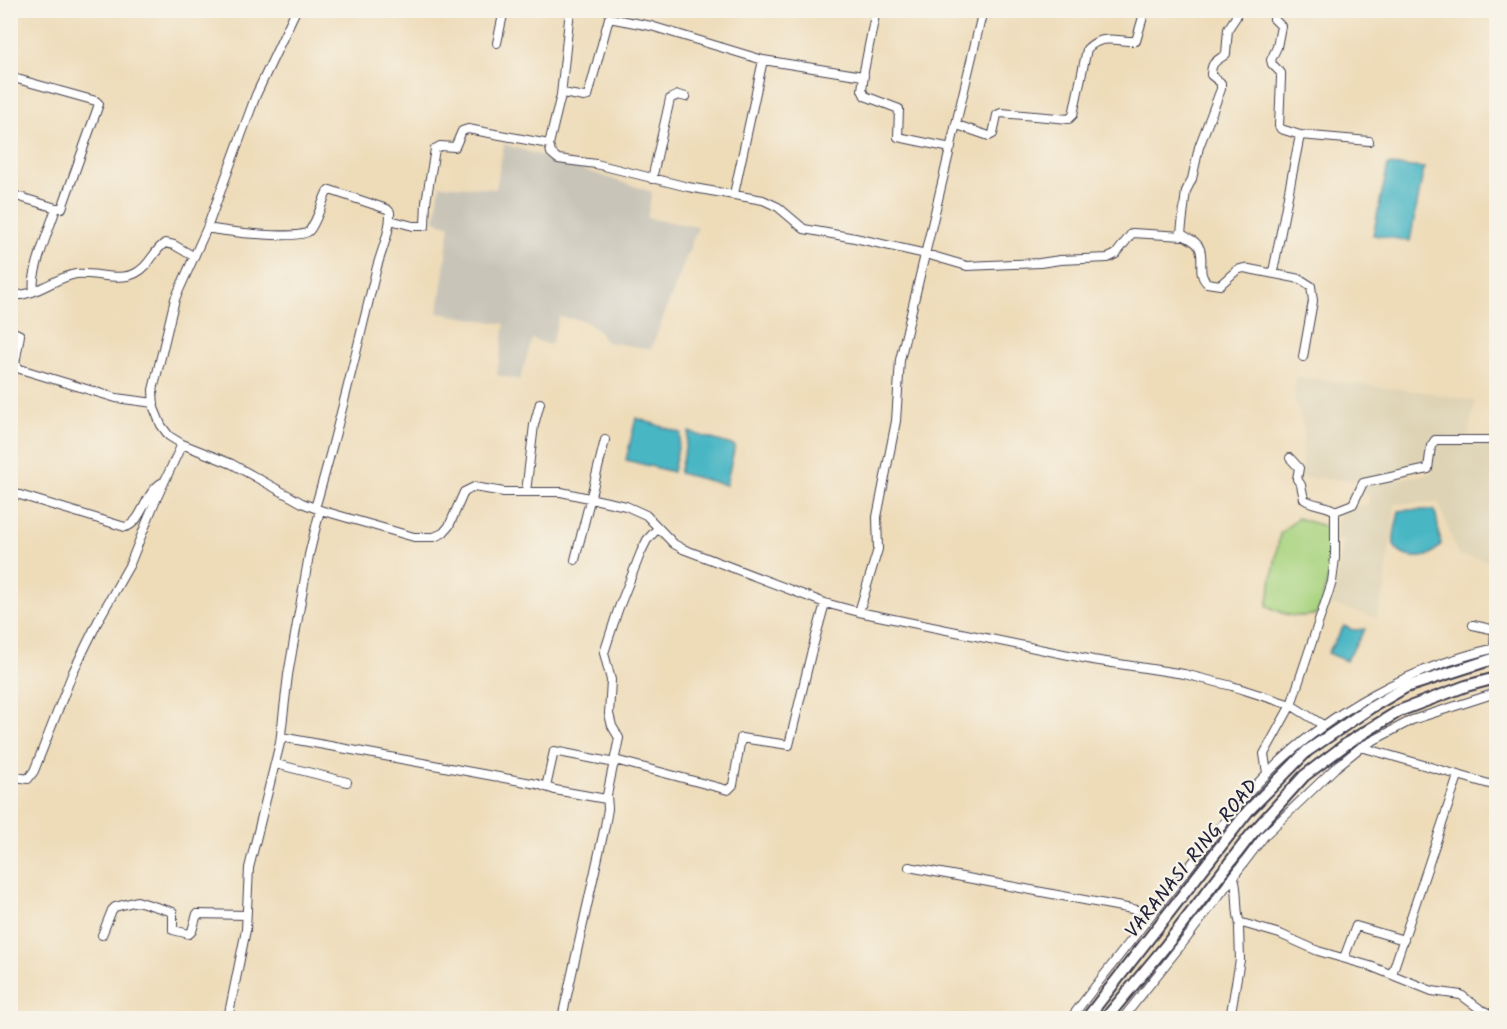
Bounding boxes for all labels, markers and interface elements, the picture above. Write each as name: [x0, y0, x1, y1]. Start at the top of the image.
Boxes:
street label: VARANASI RING ROAD: [1118, 772, 1267, 946]

